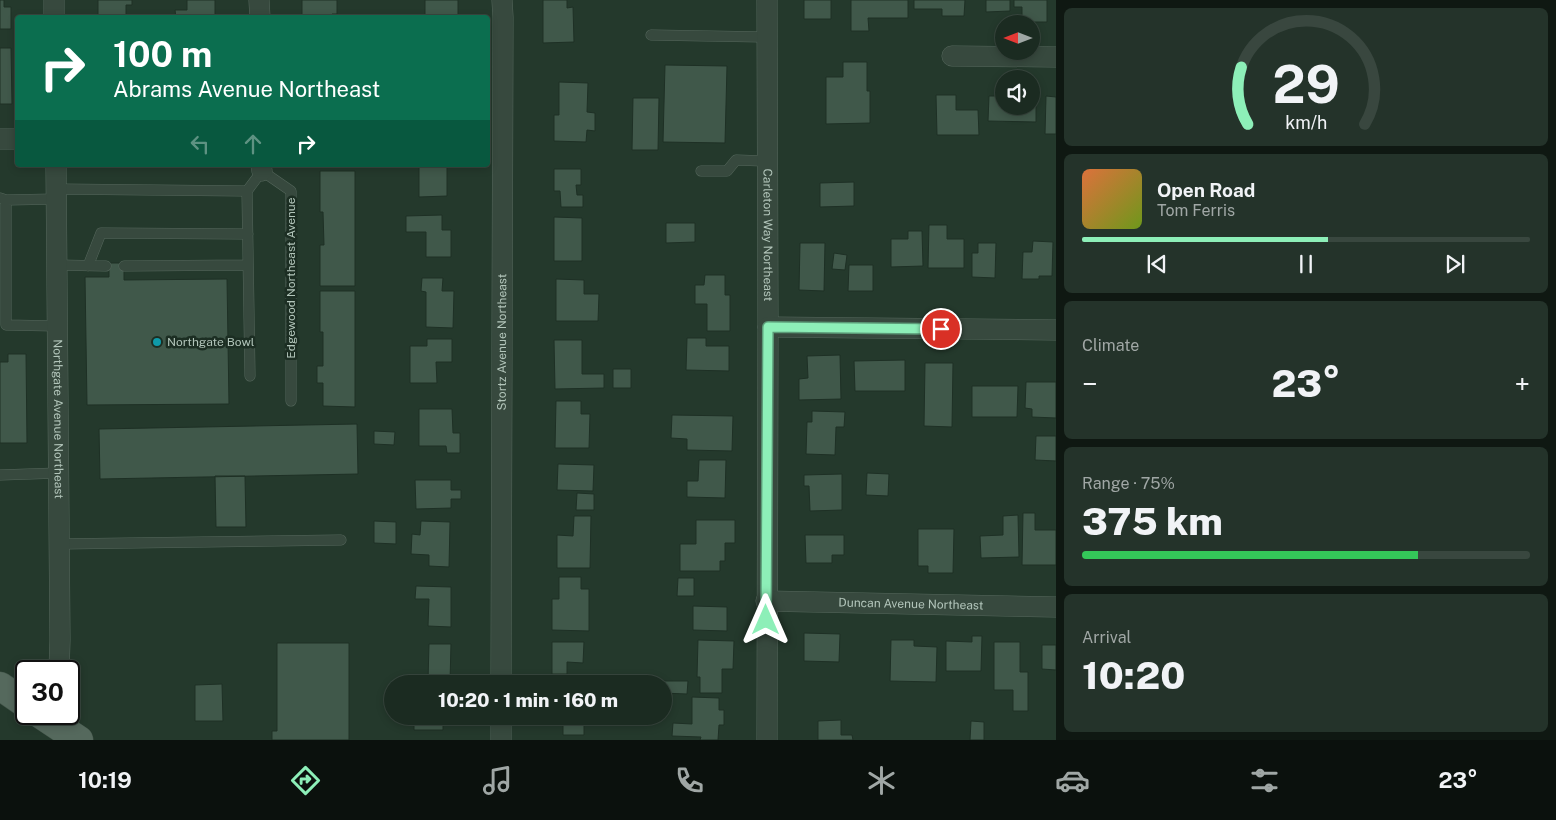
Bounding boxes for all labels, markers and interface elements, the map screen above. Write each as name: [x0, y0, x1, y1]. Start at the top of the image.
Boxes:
north arrow: [995, 15, 1040, 60]
map controls: [995, 15, 1040, 115]
text: 100 m: [113, 34, 212, 75]
icon: right: [30, 35, 95, 100]
text: 29: [1272, 54, 1340, 115]
button: sound: [995, 70, 1040, 115]
text: Abrams Avenue Northeast: [113, 76, 380, 102]
text: km/h: [1285, 112, 1327, 133]
icon: left: [186, 130, 214, 158]
icon: ahead: [239, 130, 267, 158]
icon: right: [292, 130, 320, 158]
street label: Carleton Way Northeast: [761, 169, 775, 302]
text: Open Road: [1157, 179, 1255, 201]
street label: Edgewood Northeast Avenue: [284, 197, 298, 359]
text: Tom Ferris: [1157, 201, 1235, 220]
icon: previous: [1143, 250, 1171, 278]
icon: pause: [1292, 250, 1320, 278]
icon: next: [1441, 250, 1469, 278]
street label: Stortz Avenue Northeast: [495, 273, 509, 410]
pin: [920, 308, 962, 350]
icon: arrive: [927, 315, 955, 343]
place label: Northgate Bowl: [167, 335, 255, 349]
marker: Northgate Bowl: [151, 336, 163, 348]
text: Climate: [1082, 336, 1139, 355]
street label: Northgate Avenue Northeast: [50, 339, 66, 499]
text: 23°: [1272, 361, 1340, 406]
text: −: [1082, 367, 1098, 400]
text: +: [1514, 367, 1530, 400]
text: Range · 75%: [1082, 474, 1175, 493]
text: 375 km: [1082, 499, 1223, 544]
position arrow: [739, 593, 791, 645]
street label: Duncan Avenue Northeast: [838, 595, 984, 613]
text: Arrival: [1082, 628, 1131, 647]
text: 10:20: [1082, 653, 1185, 698]
speed limit sign: 30: [15, 660, 80, 725]
text: 10:20 · 1 min · 160 m: [438, 689, 618, 711]
icon: directions: [288, 763, 323, 798]
icon: music: [480, 763, 515, 798]
icon: phone: [672, 763, 707, 798]
icon: climate: [864, 763, 899, 798]
icon: car: [1055, 763, 1090, 798]
icon: filters: [1247, 763, 1282, 798]
text: 10:19: [78, 767, 132, 793]
text: 23°: [1439, 767, 1478, 793]

